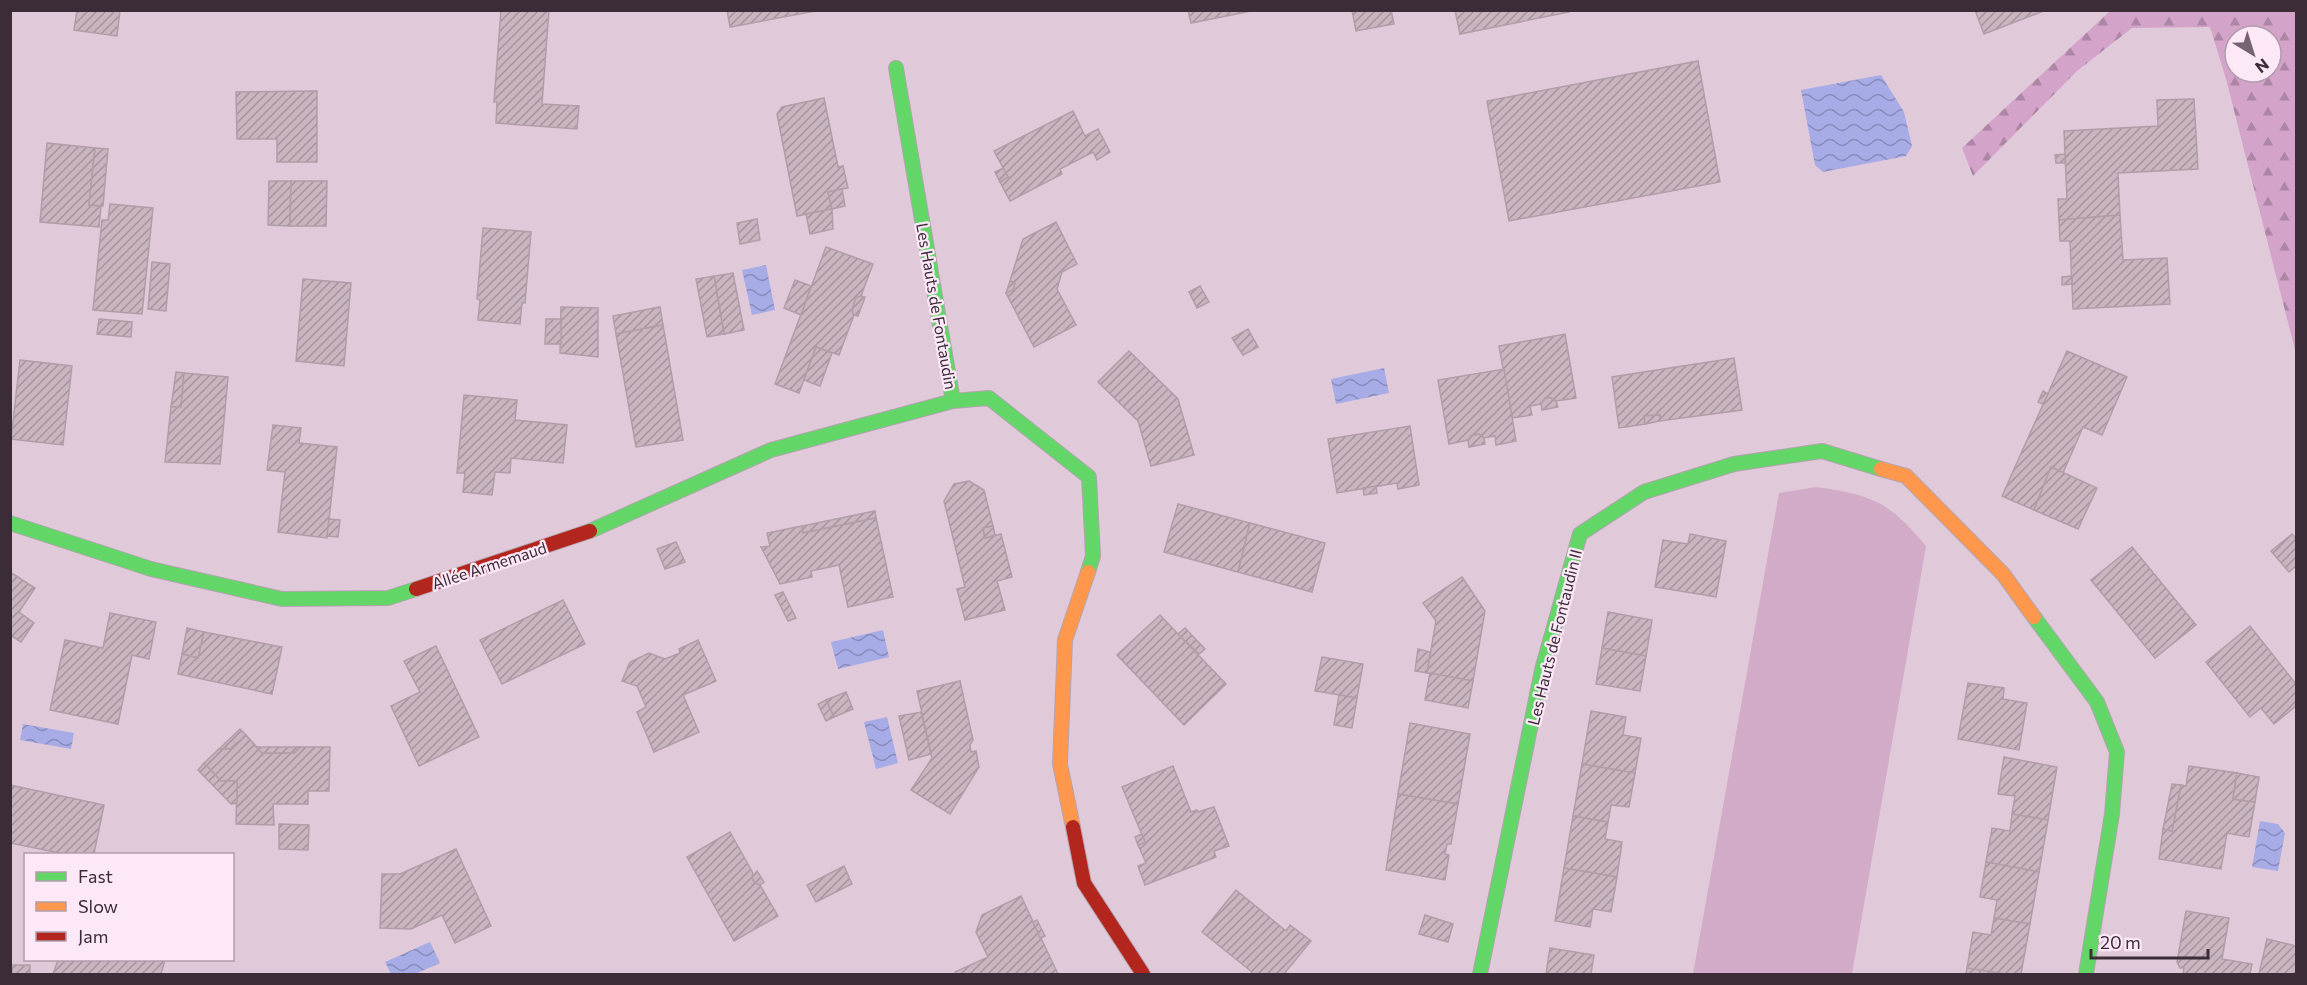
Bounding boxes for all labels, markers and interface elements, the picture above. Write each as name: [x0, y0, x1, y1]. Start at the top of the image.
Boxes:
north arrow: [2223, 24, 2283, 84]
text: N: [2252, 55, 2273, 77]
street label: Les Hauts de Fontaudin: [913, 221, 961, 391]
street label: Allée Armemaud: [429, 538, 549, 592]
street label: Les Hauts de Fontaudin II: [1523, 547, 1585, 727]
legend: [24, 853, 234, 961]
text: Fast: [78, 865, 113, 887]
text: Slow: [78, 895, 118, 917]
scale bar: [2091, 922, 2208, 960]
text: Jam: [78, 925, 108, 947]
text: 20 m: [2100, 931, 2141, 953]

